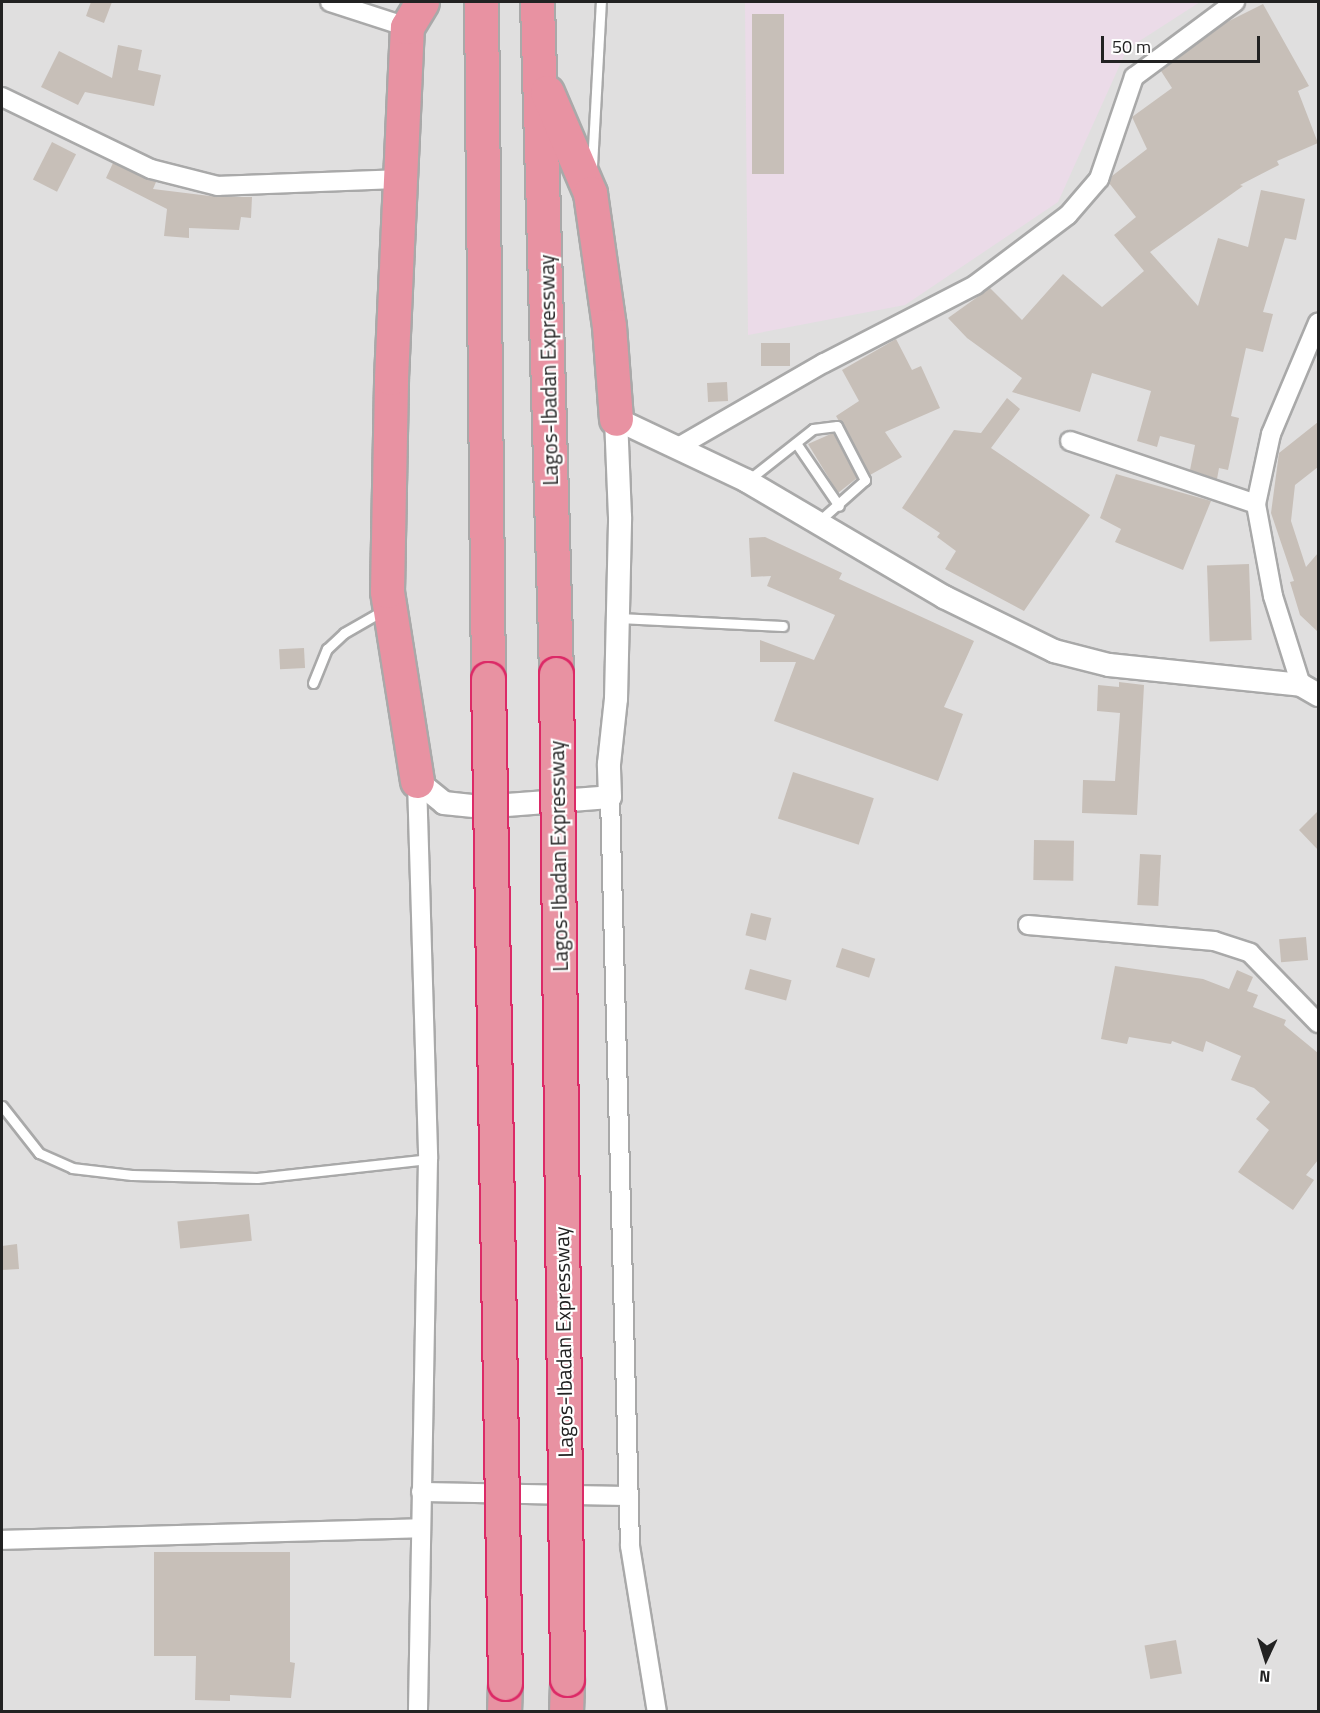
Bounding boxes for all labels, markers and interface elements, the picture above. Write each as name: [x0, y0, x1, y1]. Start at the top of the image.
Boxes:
scale bar: [1104, 24, 1263, 62]
text: 50 m: [1112, 33, 1151, 60]
street label: Lagos-Ibadan Expressway: [533, 254, 563, 486]
street label: Lagos-Ibadan Expressway: [543, 740, 573, 972]
street label: Lagos-Ibadan Expressway: [548, 1226, 578, 1458]
north arrow: [1236, 1629, 1296, 1689]
text: N: [1258, 1665, 1271, 1689]

